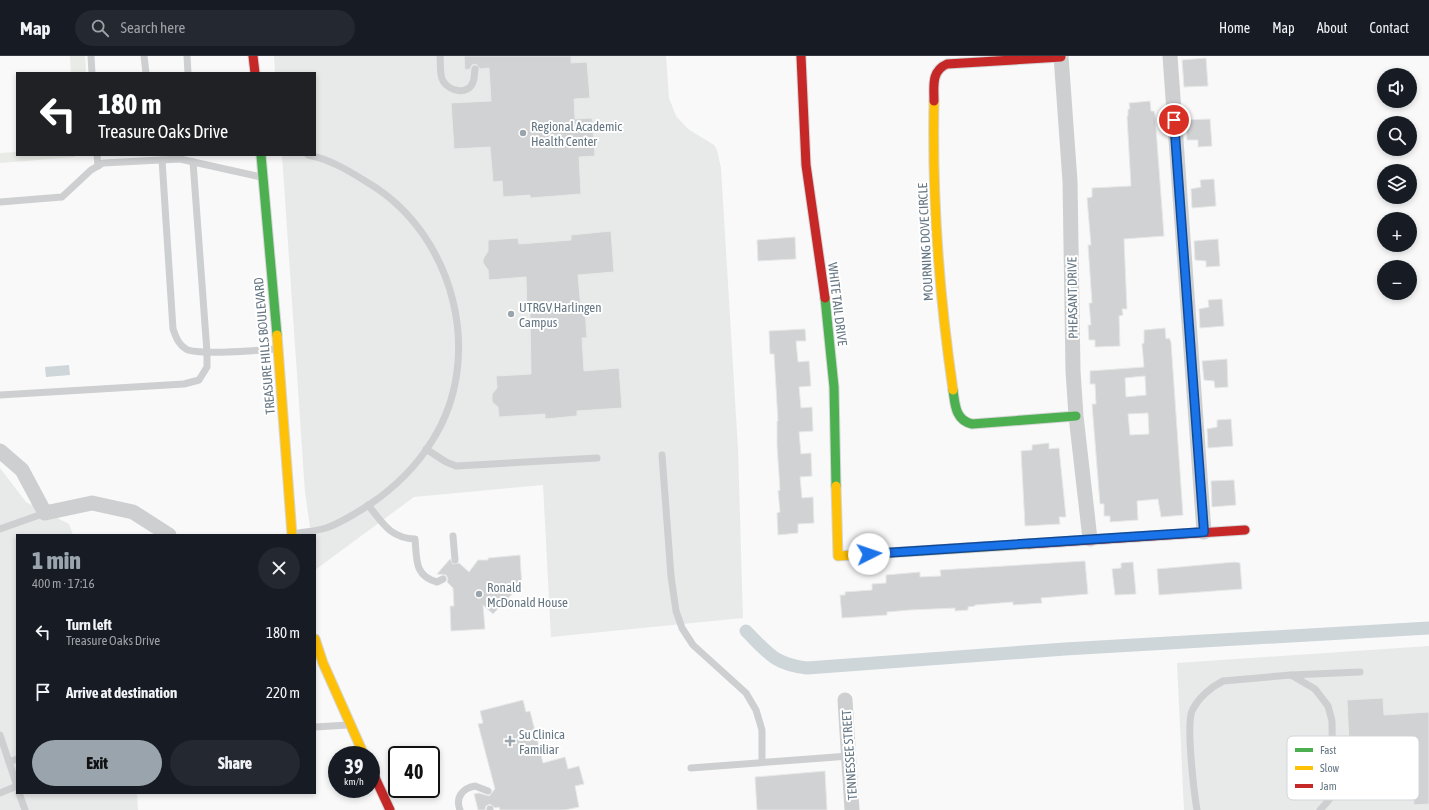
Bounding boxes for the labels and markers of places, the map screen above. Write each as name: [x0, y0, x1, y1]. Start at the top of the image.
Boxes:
pin: [1157, 103, 1191, 137]
place label: Regional Academic Health Center: [531, 119, 622, 149]
marker: Regional Academic Health Center: [518, 128, 528, 138]
place label: UTRGV Harlingen Campus: [519, 300, 602, 330]
marker: UTRGV Harlingen Campus: [506, 309, 516, 319]
place label: Ronald McDonald House: [487, 580, 568, 610]
marker: Ronald McDonald House: [474, 589, 484, 599]
place label: Su Clinica Familiar: [519, 727, 565, 757]
marker: Su Clinica Familiar: [504, 735, 516, 747]

